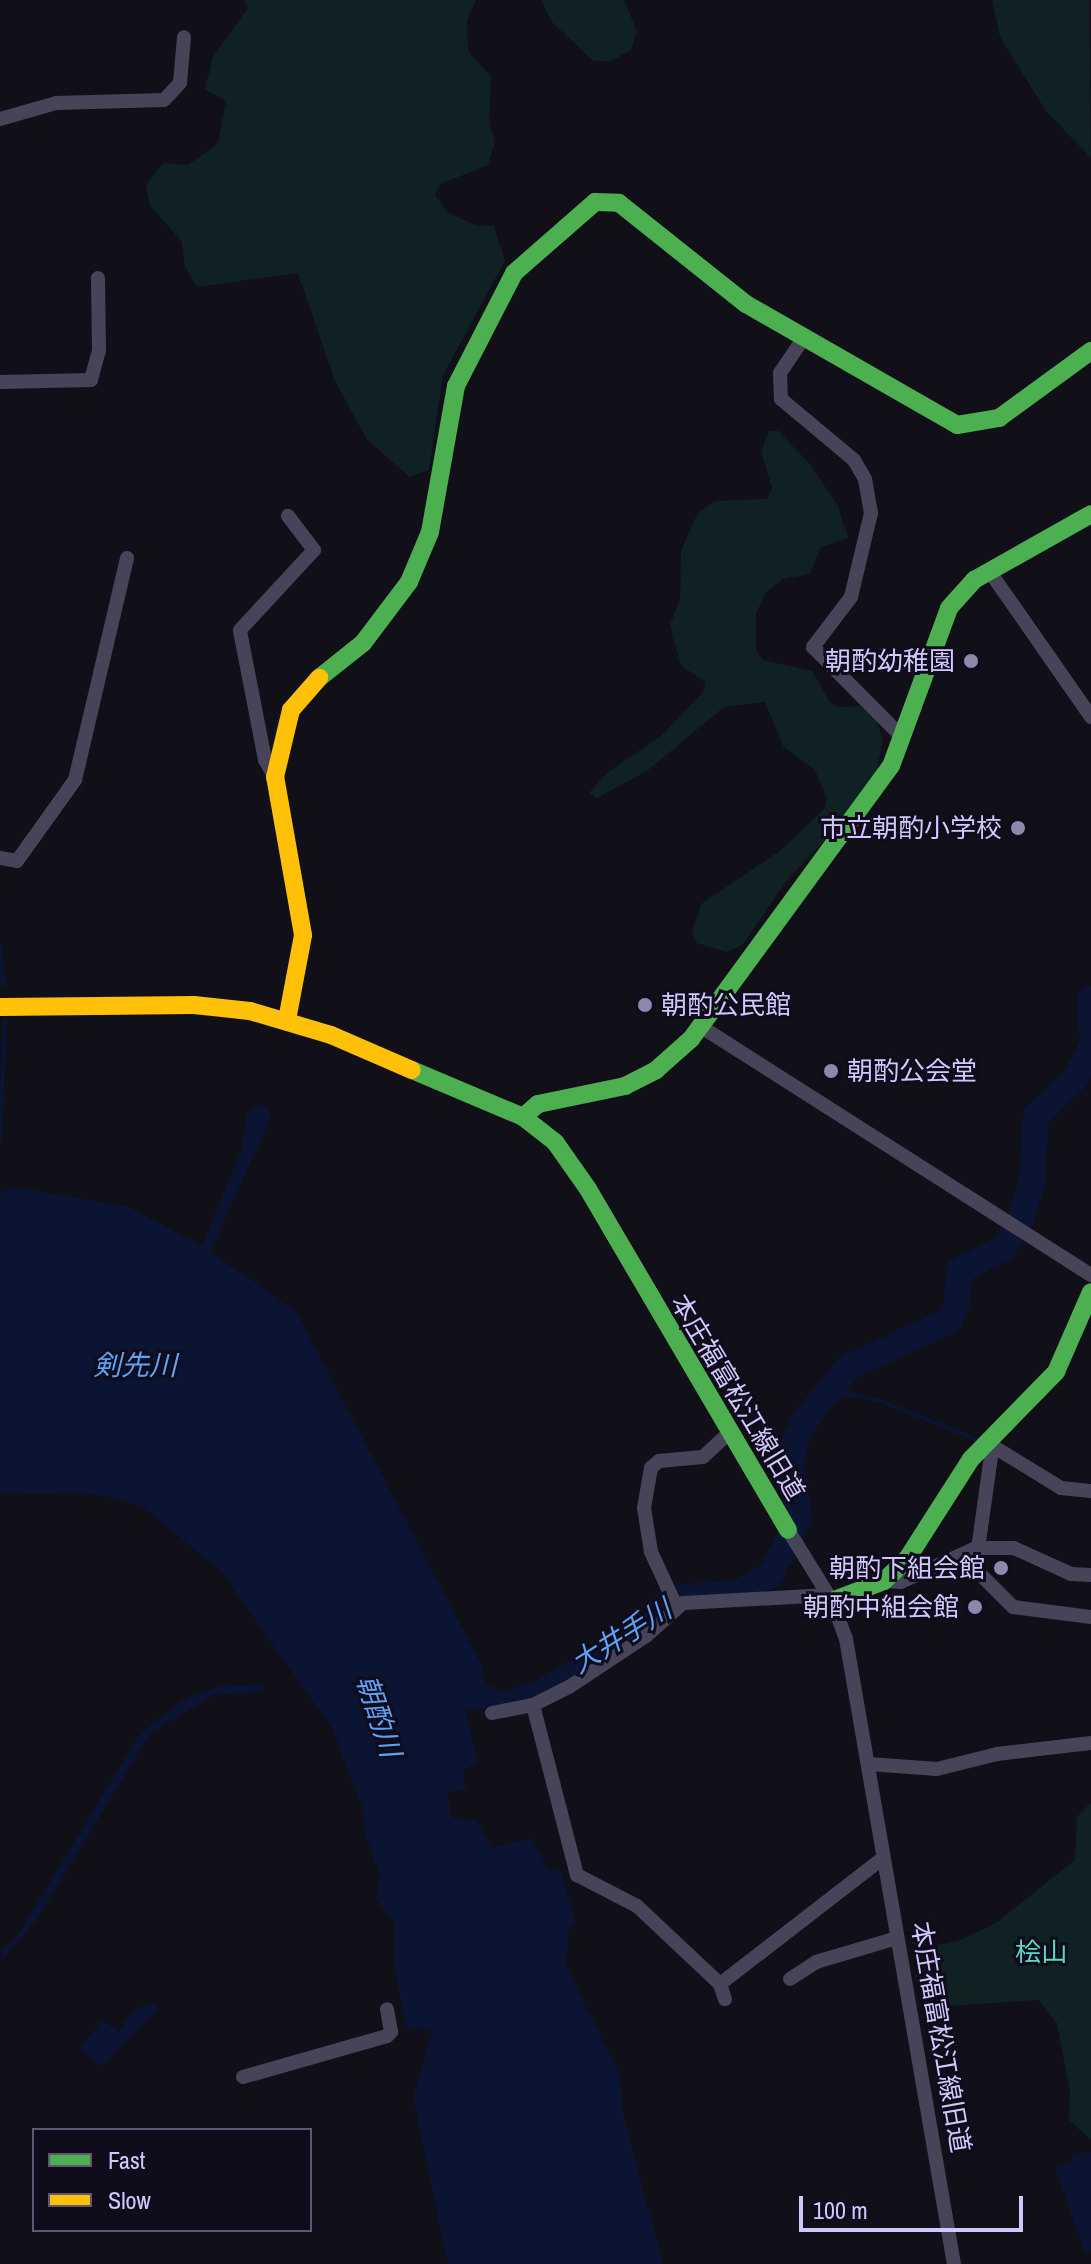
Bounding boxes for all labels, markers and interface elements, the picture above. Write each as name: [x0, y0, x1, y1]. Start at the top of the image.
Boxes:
place label: 朝酌幼稚園: [825, 645, 955, 677]
marker: 朝酌幼稚園: [962, 652, 980, 670]
place label: 市立朝酌小学校: [820, 812, 1002, 844]
marker: 市立朝酌小学校: [1009, 819, 1027, 837]
place label: 朝酌公民館: [661, 989, 791, 1021]
marker: 朝酌公民館: [636, 996, 654, 1014]
place label: 朝酌公会堂: [847, 1055, 977, 1087]
marker: 朝酌公会堂: [822, 1062, 840, 1080]
street label: 本庄福富松江線旧道: [664, 1289, 812, 1505]
water label: 剣先川: [93, 1348, 177, 1382]
place label: 朝酌下組会館: [829, 1552, 985, 1584]
marker: 朝酌下組会館: [992, 1559, 1010, 1577]
place label: 朝酌中組会館: [803, 1591, 959, 1623]
water label: 大井手川: [565, 1592, 677, 1680]
marker: 朝酌中組会館: [966, 1598, 984, 1616]
water label: 朝酌川: [350, 1671, 408, 1761]
street label: 本庄福富松江線旧道: [905, 1919, 977, 2155]
park label: 桧山: [1015, 1936, 1067, 1968]
legend: [32, 2128, 312, 2232]
text: Fast: [108, 2144, 145, 2176]
scale bar: [803, 2180, 1027, 2230]
text: Slow: [108, 2184, 151, 2216]
text: 100 m: [813, 2194, 868, 2226]

